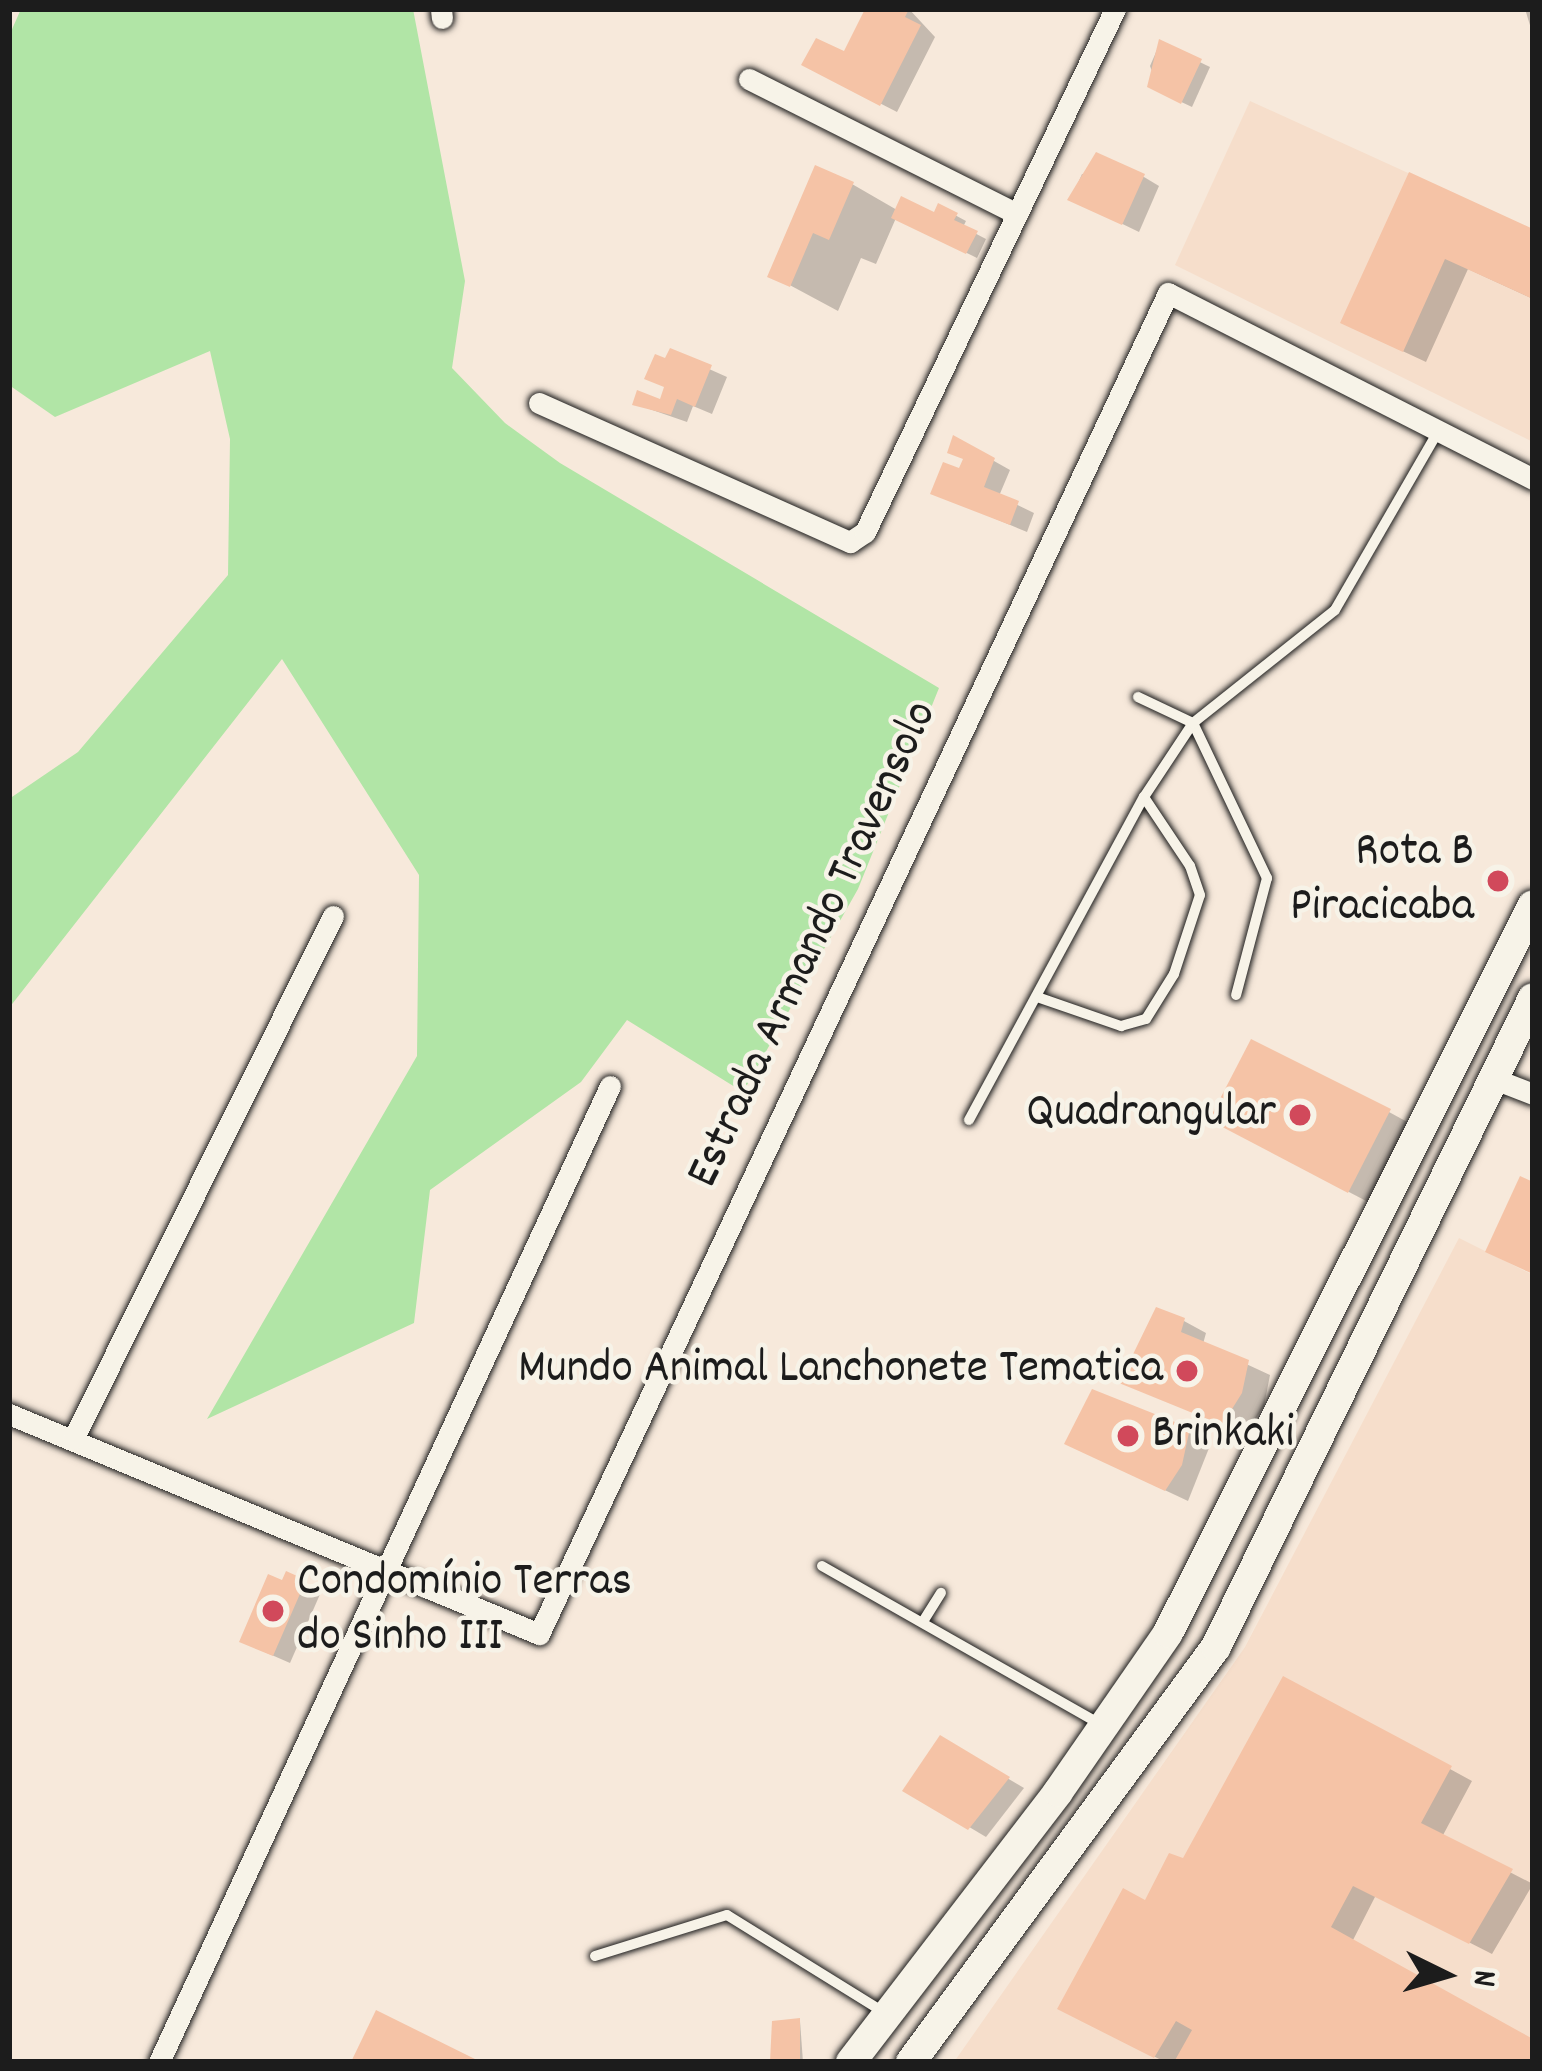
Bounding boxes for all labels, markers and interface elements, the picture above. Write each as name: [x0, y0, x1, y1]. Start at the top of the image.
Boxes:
street label: Estrada Armando Travensolo: [676, 693, 952, 1197]
place label: Rota B Piracicaba: [1290, 824, 1474, 937]
marker: Rota B Piracicaba: [1485, 868, 1511, 894]
place label: Quadrangular: [1026, 1086, 1276, 1144]
marker: Quadrangular: [1287, 1102, 1313, 1128]
place label: Mundo Animal Lanchonete Tematica: [518, 1342, 1163, 1400]
marker: Mundo Animal Lanchonete Tematica: [1174, 1358, 1200, 1384]
place label: Brinkaki: [1152, 1407, 1294, 1465]
marker: Brinkaki: [1115, 1423, 1141, 1449]
place label: Condomínio Terras do Sinho III: [297, 1554, 632, 1667]
marker: Condomínio Terras do Sinho III: [260, 1598, 286, 1624]
north arrow: [1386, 1915, 1506, 2035]
text: N: [1458, 1968, 1506, 1988]

